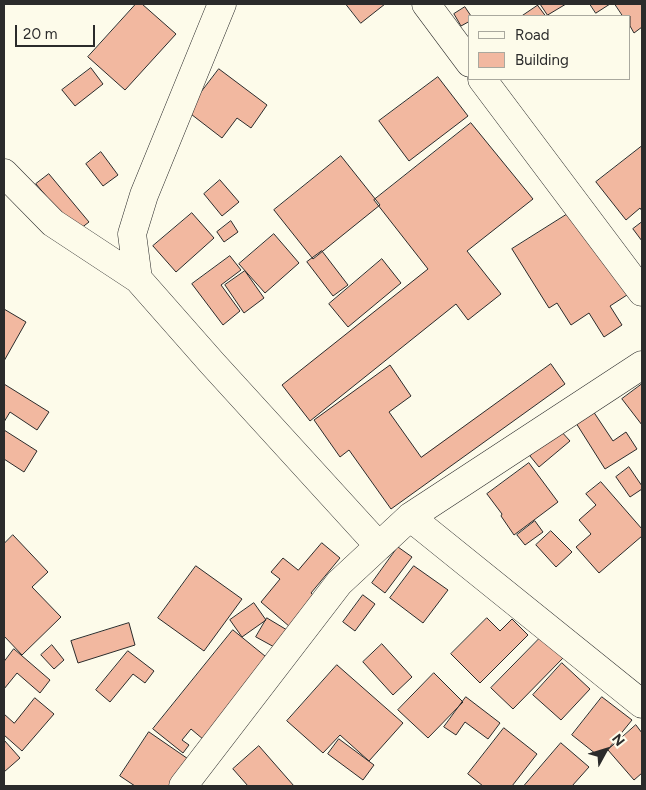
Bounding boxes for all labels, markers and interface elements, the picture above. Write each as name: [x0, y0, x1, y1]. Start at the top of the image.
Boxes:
scale bar: [18, 15, 98, 47]
legend: [468, 15, 631, 80]
text: 20 m: [23, 25, 57, 43]
text: Road: [515, 26, 550, 44]
text: Building: [515, 51, 569, 69]
north arrow: [581, 725, 631, 775]
text: N: [608, 731, 628, 750]

